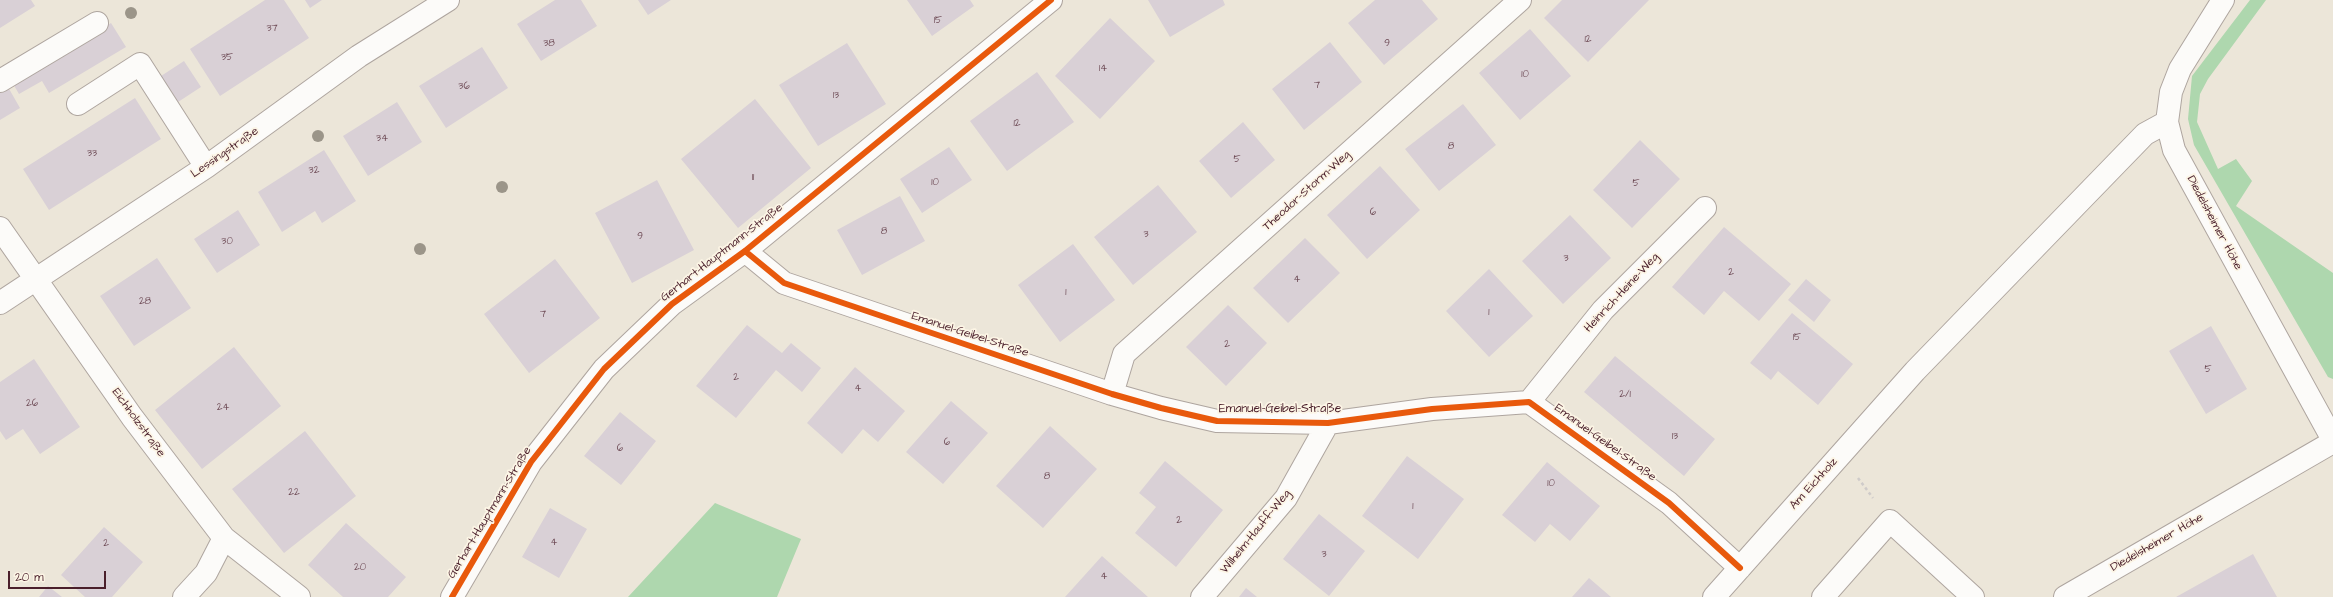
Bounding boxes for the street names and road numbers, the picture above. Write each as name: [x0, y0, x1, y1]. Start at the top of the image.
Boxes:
street label: Lessingstraße: [188, 124, 262, 182]
street label: Theodor-Storm-Weg: [1260, 148, 1354, 234]
street label: Diedelsheimer Höhe: [2183, 173, 2245, 273]
street label: Gerhart-Hauptmann-Straße: [658, 201, 786, 305]
street label: Heinrich-Heine-Weg: [1582, 250, 1662, 336]
street label: Emanuel-Geibel-Straße: [910, 309, 1030, 361]
street label: Eichholzstraße: [108, 386, 168, 460]
street label: Emanuel-Geibel-Straße: [1551, 401, 1659, 485]
street label: Emanuel-Geibel-Straße: [1219, 402, 1341, 416]
street label: Gerhart-Hauptmann-Straße: [445, 445, 535, 581]
street label: Am Eichholz: [1787, 455, 1841, 513]
street label: Wilhelm-Hauff-Weg: [1218, 487, 1294, 577]
street label: Diedelsheimer Höhe: [2108, 511, 2206, 575]

